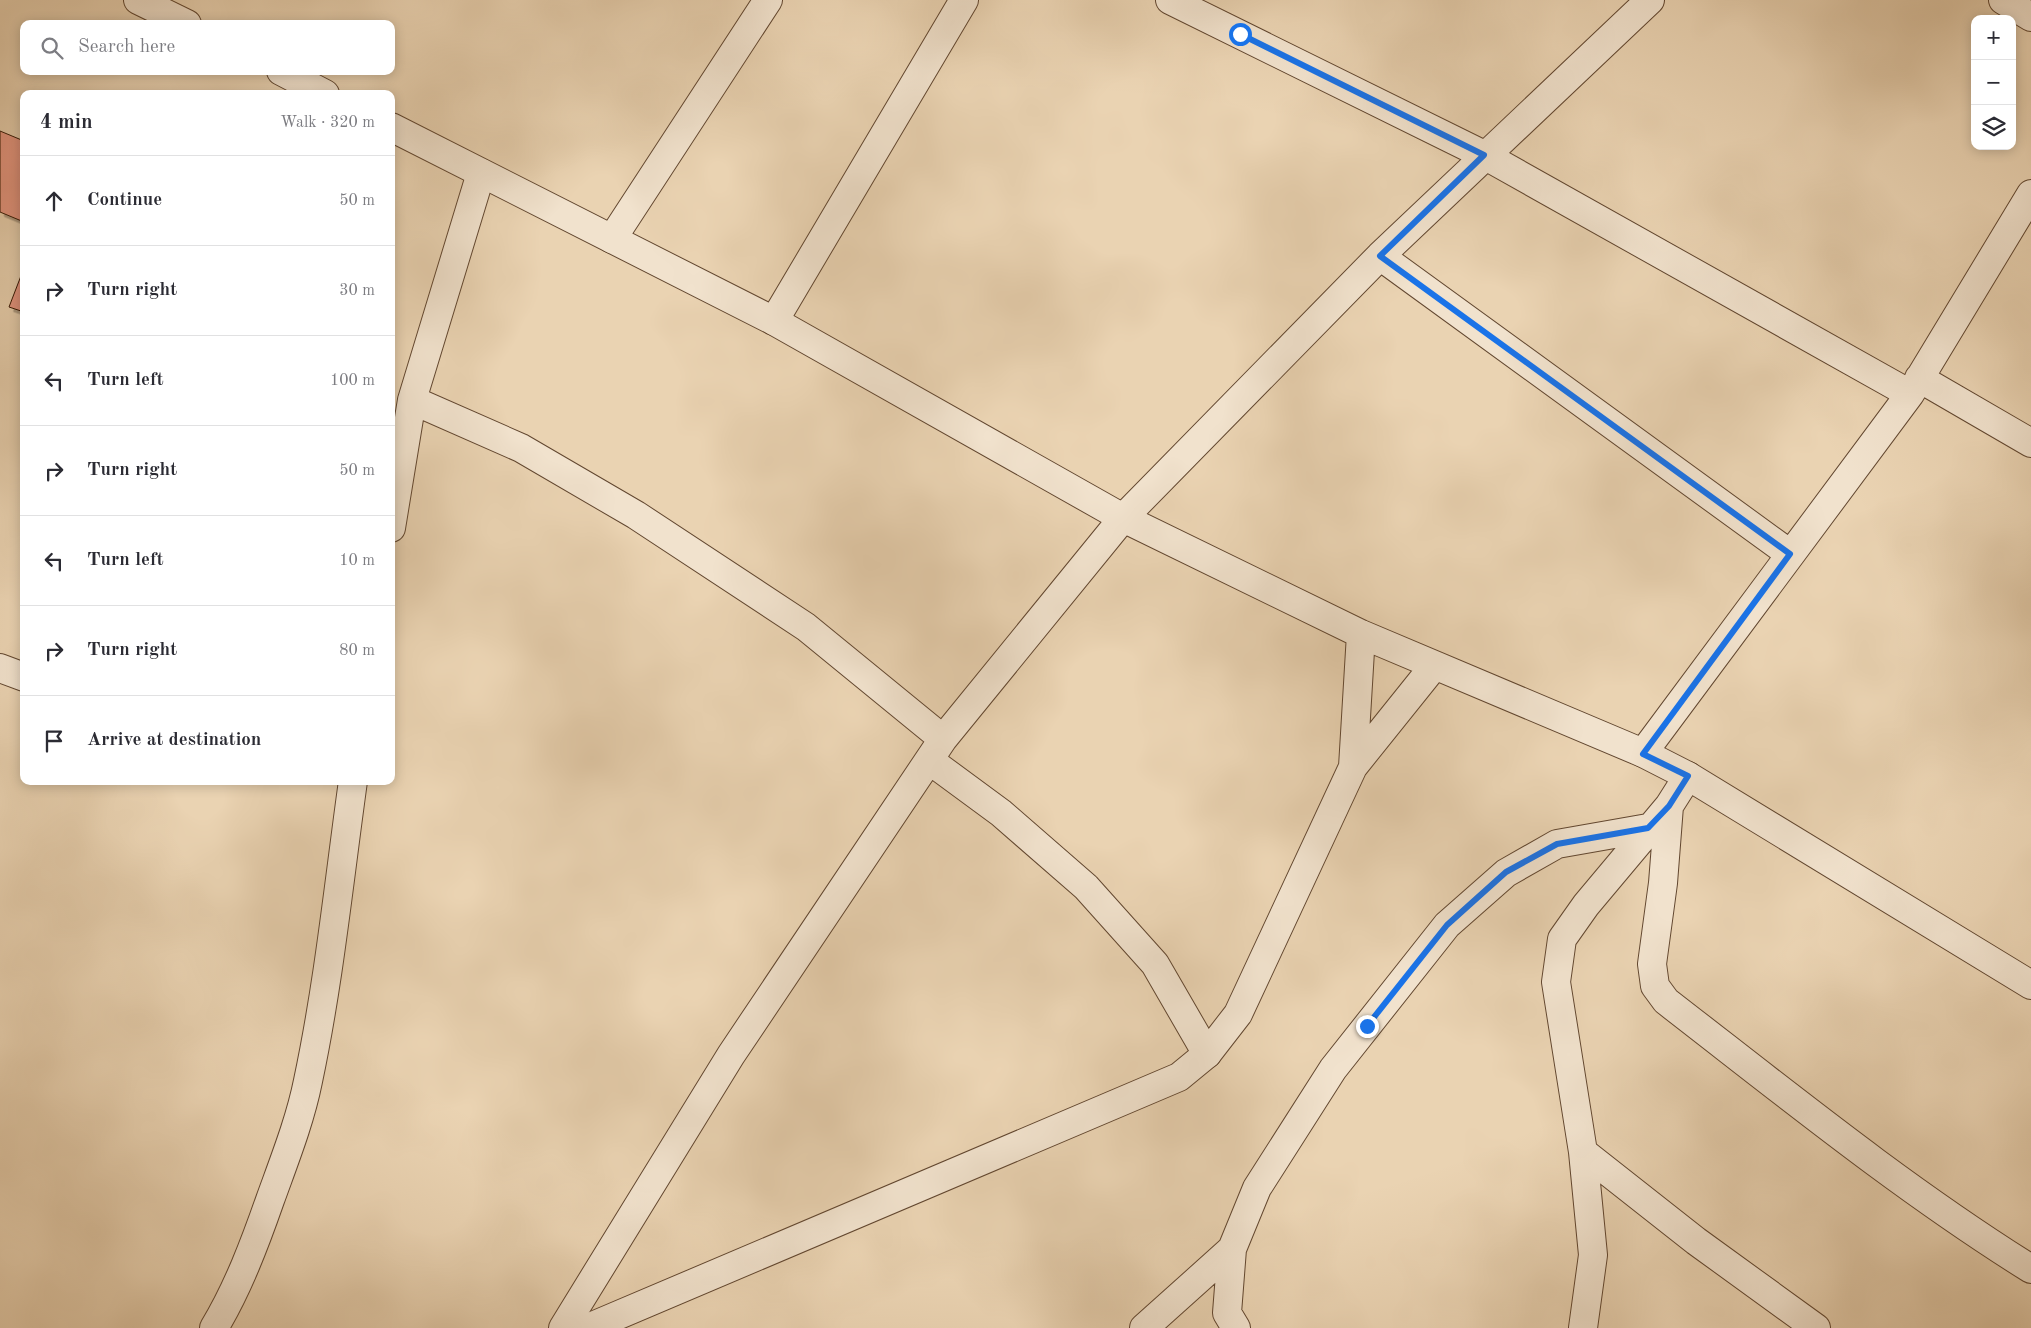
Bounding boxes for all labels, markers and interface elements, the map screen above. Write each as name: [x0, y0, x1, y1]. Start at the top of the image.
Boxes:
map controls: [1971, 15, 2016, 150]
button: +: [1971, 15, 2016, 60]
search box: [20, 20, 395, 75]
route start: [1229, 23, 1252, 46]
icon: search: [38, 34, 66, 62]
text: Search here: [78, 38, 175, 57]
button: −: [1971, 60, 2016, 105]
button: layers: [1971, 105, 2016, 150]
text: 4 min: [40, 112, 93, 133]
text: Walk · 320 m: [280, 115, 375, 131]
icon: ahead: [40, 187, 68, 215]
text: Continue: [87, 191, 162, 210]
text: 50 m: [339, 193, 375, 209]
icon: right: [40, 277, 68, 305]
text: Turn right: [87, 281, 177, 300]
text: 30 m: [339, 283, 375, 299]
icon: left: [40, 367, 68, 395]
text: Turn left: [87, 371, 164, 390]
text: 100 m: [330, 373, 375, 389]
icon: right: [40, 457, 68, 485]
text: Turn right: [87, 461, 177, 480]
text: 50 m: [339, 463, 375, 479]
icon: left: [40, 547, 68, 575]
text: Turn left: [87, 551, 164, 570]
text: 10 m: [339, 553, 375, 569]
icon: right: [40, 637, 68, 665]
text: Turn right: [87, 641, 177, 660]
text: 80 m: [339, 643, 375, 659]
icon: arrive: [40, 727, 68, 755]
text: Arrive at destination: [87, 731, 261, 750]
route end: [1356, 1015, 1379, 1038]

